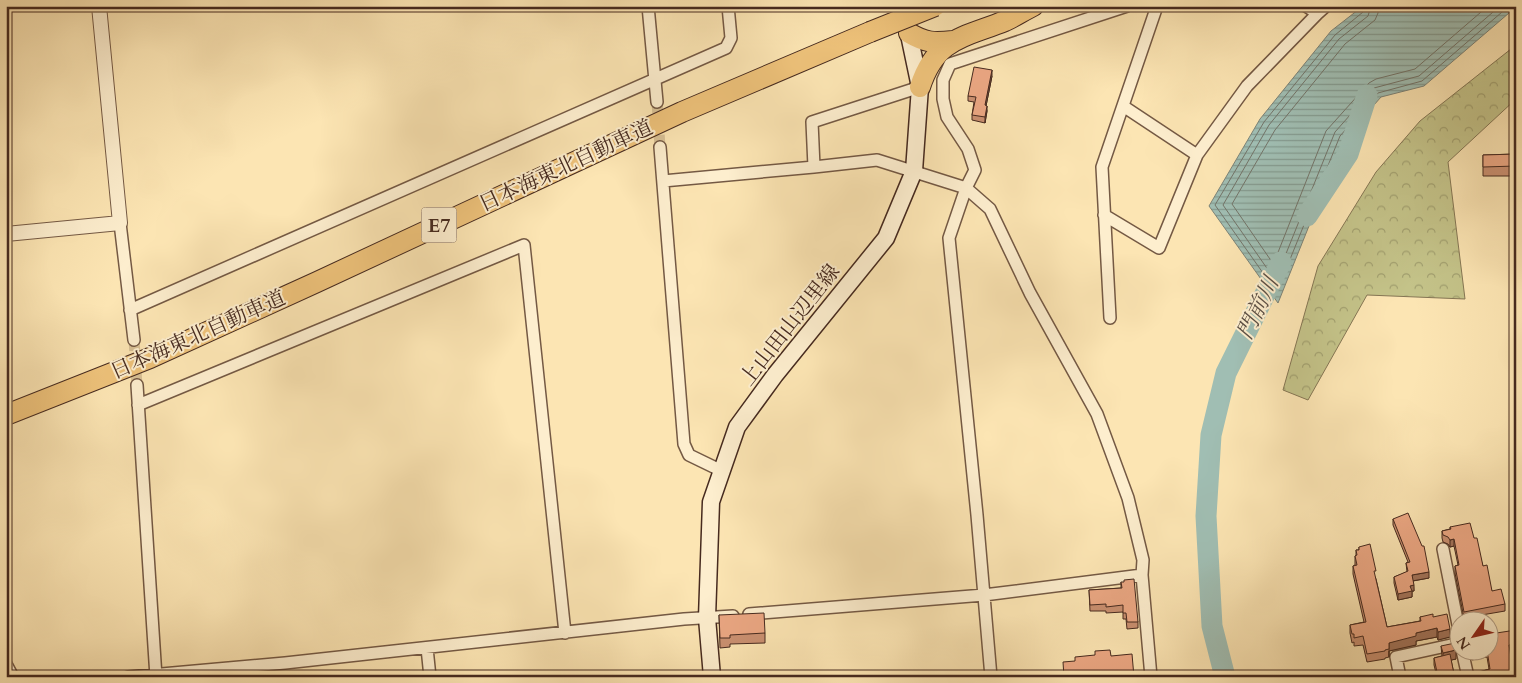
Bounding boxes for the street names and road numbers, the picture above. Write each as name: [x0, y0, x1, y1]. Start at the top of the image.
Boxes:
street label: 日本海東北自動車道: [474, 113, 658, 219]
road number: E7: [422, 208, 456, 242]
street label: 上山田山辺里線: [733, 258, 847, 392]
street label: 日本海東北自動車道: [106, 283, 290, 387]

